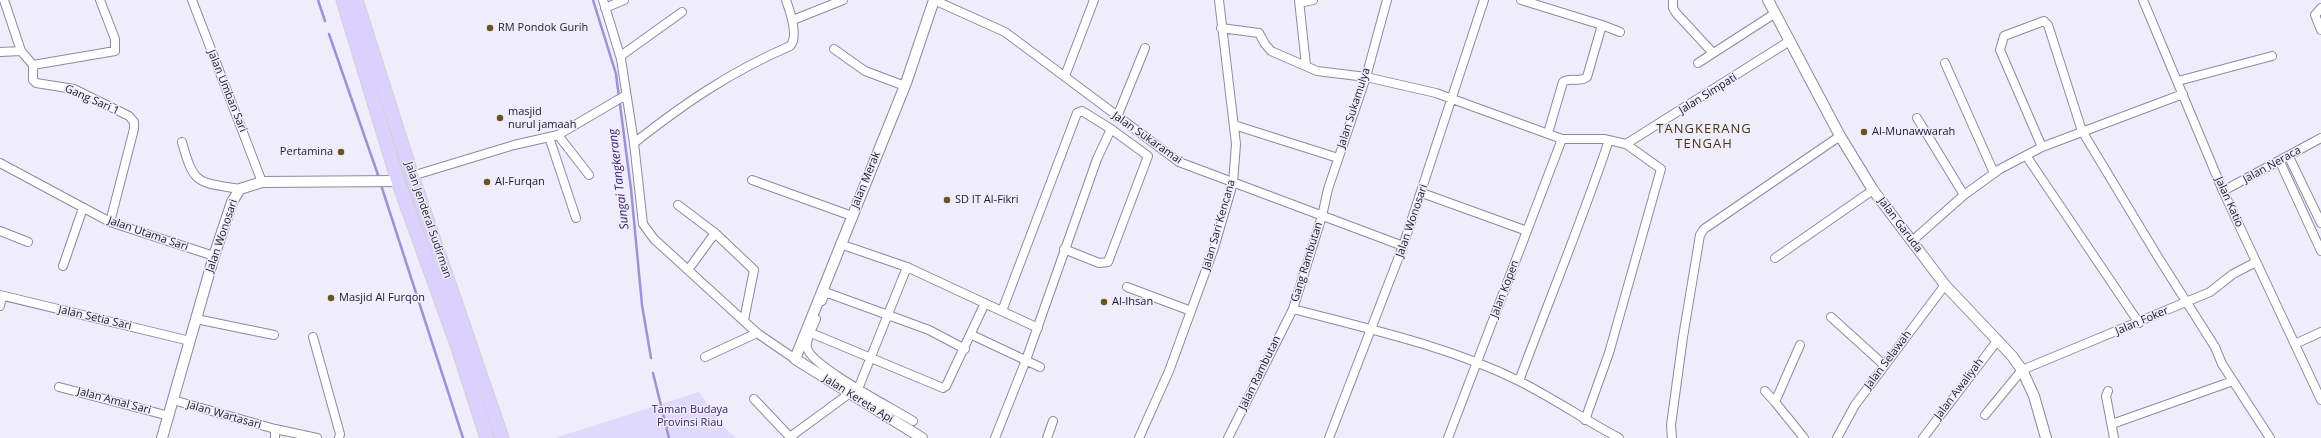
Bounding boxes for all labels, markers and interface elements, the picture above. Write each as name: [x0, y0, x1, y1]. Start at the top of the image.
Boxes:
place label: RM Pondok Gurih: [498, 21, 588, 35]
marker: RM Pondok Gurih: [485, 23, 495, 33]
street label: Jalan Umban Sari: [204, 48, 250, 134]
street label: Jalan Sukamulya: [1335, 66, 1373, 150]
street label: Jalan Simpati: [1676, 71, 1740, 117]
street label: Gang Sari 1: [63, 82, 121, 118]
place label: masjid nurul jamaah: [508, 105, 576, 131]
street label: Jalan Sukaramai: [1110, 109, 1184, 167]
marker: masjid nurul jamaah: [495, 113, 505, 123]
district label: TANGKERANG TENGAH: [1656, 121, 1752, 152]
place label: Al-Munawwarah: [1872, 125, 1955, 139]
marker: Al-Munawwarah: [1859, 127, 1869, 137]
water label: Sungai Tangkerang: [606, 128, 632, 230]
street label: Jalan Neraca: [2241, 144, 2303, 186]
place label: Pertamina: [280, 145, 333, 159]
marker: Pertamina: [336, 147, 346, 157]
street label: Jalan Merak: [849, 150, 883, 210]
street label: Jalan Jenderal Sudirman: [402, 160, 454, 280]
place label: Al-Furqan: [495, 175, 545, 189]
street label: Jalan Katio: [2212, 175, 2246, 229]
marker: Al-Furqan: [482, 177, 492, 187]
street label: Jalan Sari Kencana: [1200, 178, 1238, 272]
street label: Jalan Wonosari: [1393, 183, 1431, 259]
place label: SD IT Al-Fikri: [955, 193, 1019, 207]
marker: SD IT Al-Fikri: [942, 195, 952, 205]
street label: Jalan Garuda: [1875, 195, 1925, 255]
street label: Jalan Wonosari: [203, 198, 241, 274]
street label: Jalan Utama Sari: [106, 214, 190, 254]
street label: Gang Rambutan: [1289, 220, 1325, 304]
street label: Jalan Kopen: [1488, 258, 1522, 320]
place label: Masjid Al Furqon: [339, 291, 425, 305]
marker: Masjid Al Furqon: [326, 293, 336, 303]
place label: Al-Ihsan: [1112, 295, 1153, 309]
marker: Al-Ihsan: [1099, 297, 1109, 307]
street label: Jalan Setia Sari: [57, 303, 133, 333]
street label: Jalan Foker: [2114, 304, 2170, 338]
street label: Jalan Selawah: [1862, 328, 1914, 392]
street label: Jalan Rambutan: [1236, 334, 1284, 412]
street label: Jalan Awaliyah: [1932, 356, 1986, 422]
street label: Jalan Kereta Api: [820, 372, 896, 426]
street label: Jalan Amal Sari: [76, 385, 152, 417]
street label: Jalan Wartasari: [185, 398, 263, 432]
park label: Taman Budaya Provinsi Riau: [652, 403, 728, 429]

